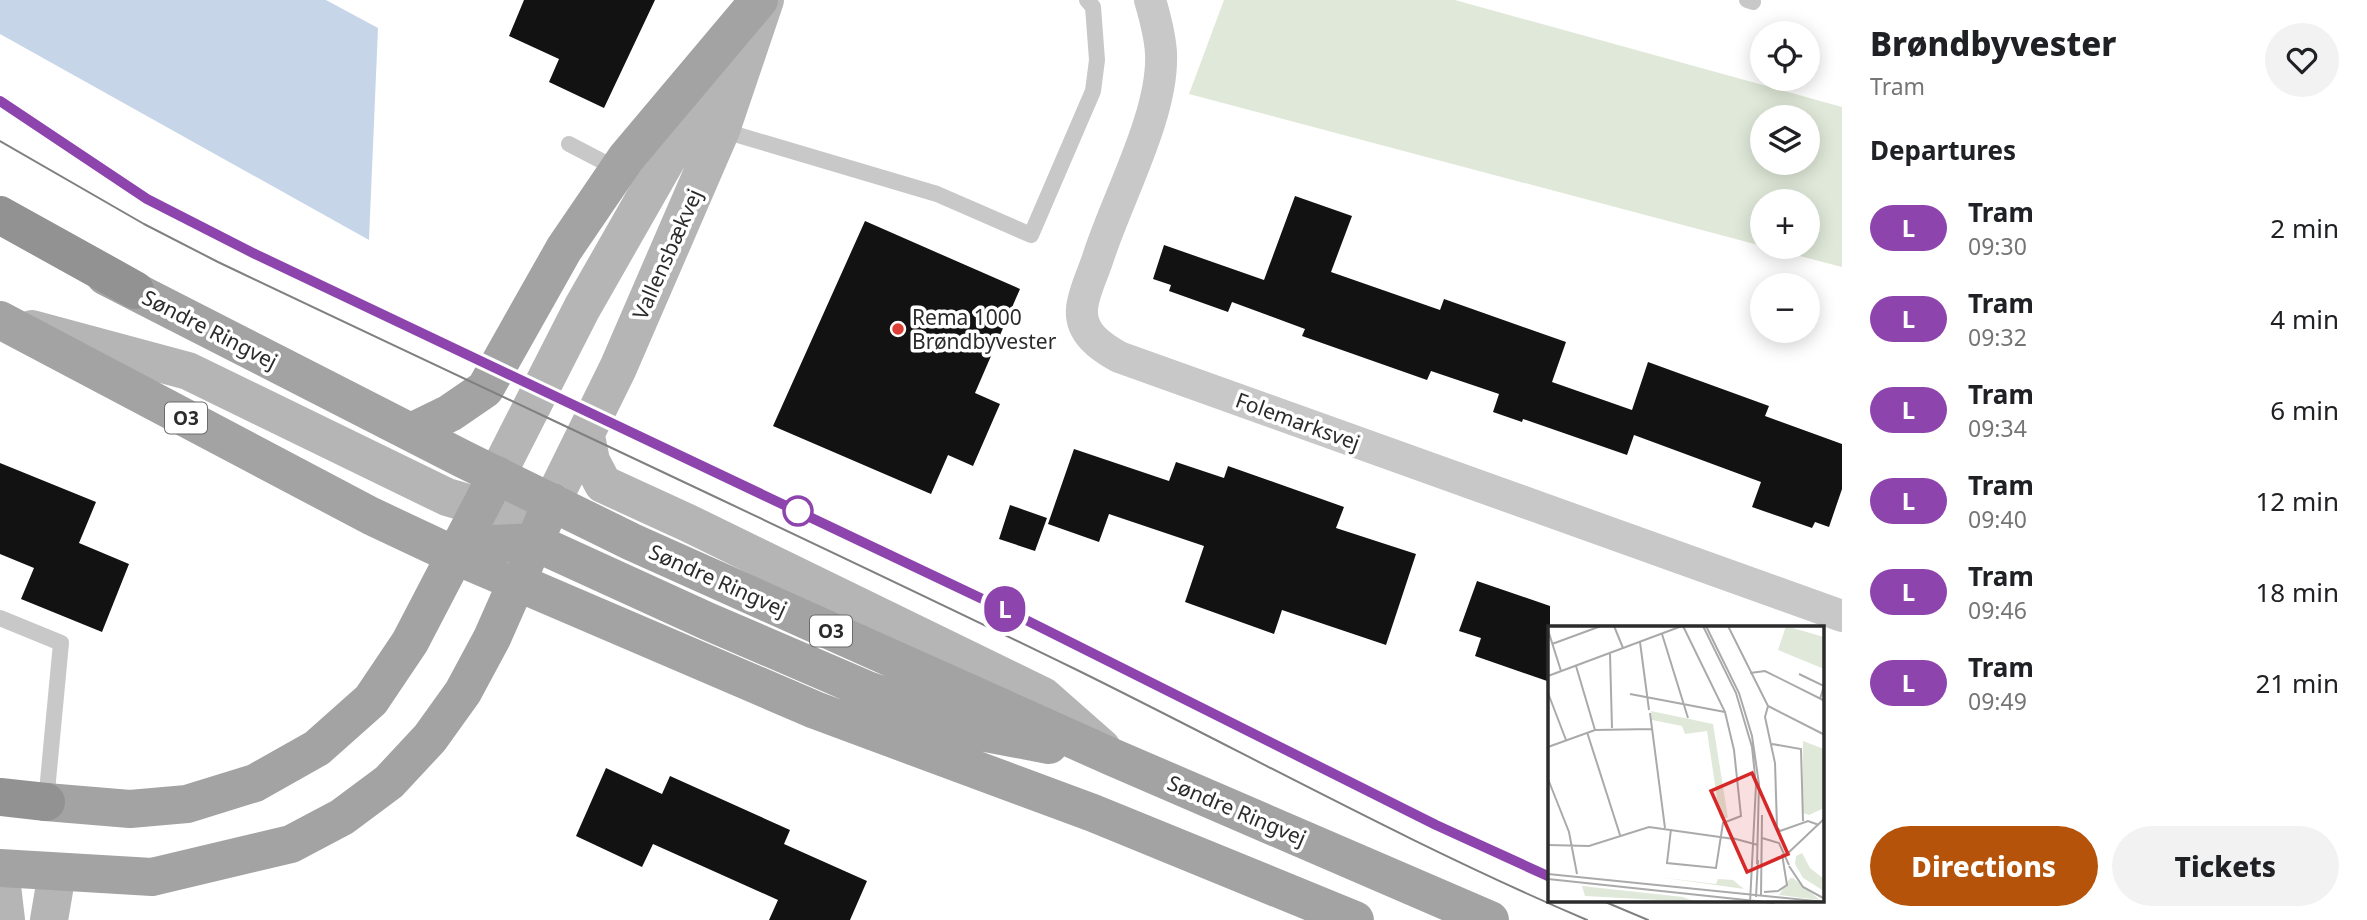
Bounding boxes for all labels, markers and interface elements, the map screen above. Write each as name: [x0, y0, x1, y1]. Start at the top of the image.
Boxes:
map controls: [1750, 21, 1820, 343]
button: locate: [1750, 21, 1820, 91]
text: Brøndbyvester: [1870, 21, 2116, 66]
button: heart: [2265, 23, 2339, 97]
text: Tram: [1870, 70, 1925, 102]
button: layers: [1750, 105, 1820, 175]
text: Departures: [1870, 132, 2016, 168]
street label: Vallensbækvej: [626, 184, 708, 324]
button: +: [1750, 189, 1820, 259]
text: Tram: [1968, 194, 2034, 230]
text: 2 min: [2270, 210, 2339, 246]
text: L: [1902, 211, 1915, 244]
text: 09:30: [1968, 230, 2027, 262]
button: −: [1750, 273, 1820, 343]
street label: Søndre Ringvej: [138, 283, 282, 375]
text: Tram: [1968, 285, 2034, 321]
text: 4 min: [2270, 301, 2339, 337]
text: L: [1902, 302, 1915, 335]
place label: Rema 1000 Brøndbyvester: [912, 303, 1057, 355]
marker: Rema 1000 Brøndbyvester: [890, 321, 906, 337]
text: 09:32: [1968, 321, 2027, 353]
text: Tram: [1968, 376, 2034, 412]
street label: Folemarksvej: [1232, 386, 1364, 456]
text: 6 min: [2270, 392, 2339, 428]
text: L: [1902, 393, 1915, 426]
road number: O3: [165, 402, 207, 434]
text: 09:34: [1968, 412, 2027, 444]
text: Tram: [1968, 467, 2034, 503]
text: 12 min: [2255, 483, 2339, 519]
text: L: [1902, 484, 1915, 517]
unlabelled marker: [783, 496, 813, 526]
text: 09:40: [1968, 503, 2027, 535]
street label: Søndre Ringvej: [645, 537, 791, 623]
text: Tram: [1968, 558, 2034, 594]
text: 18 min: [2255, 574, 2339, 610]
text: L: [1902, 575, 1915, 608]
line badge: L: [982, 586, 1028, 632]
text: L: [998, 592, 1012, 625]
text: 09:46: [1968, 594, 2027, 626]
road number: O3: [810, 616, 852, 646]
inset map: [1548, 626, 1825, 902]
text: Tram: [1968, 649, 2034, 685]
text: 21 min: [2255, 665, 2339, 701]
text: L: [1902, 666, 1915, 699]
text: 09:49: [1968, 685, 2027, 717]
street label: Søndre Ringvej: [1163, 768, 1311, 852]
button: Directions: [1870, 826, 2098, 906]
button: Tickets: [2112, 826, 2339, 906]

